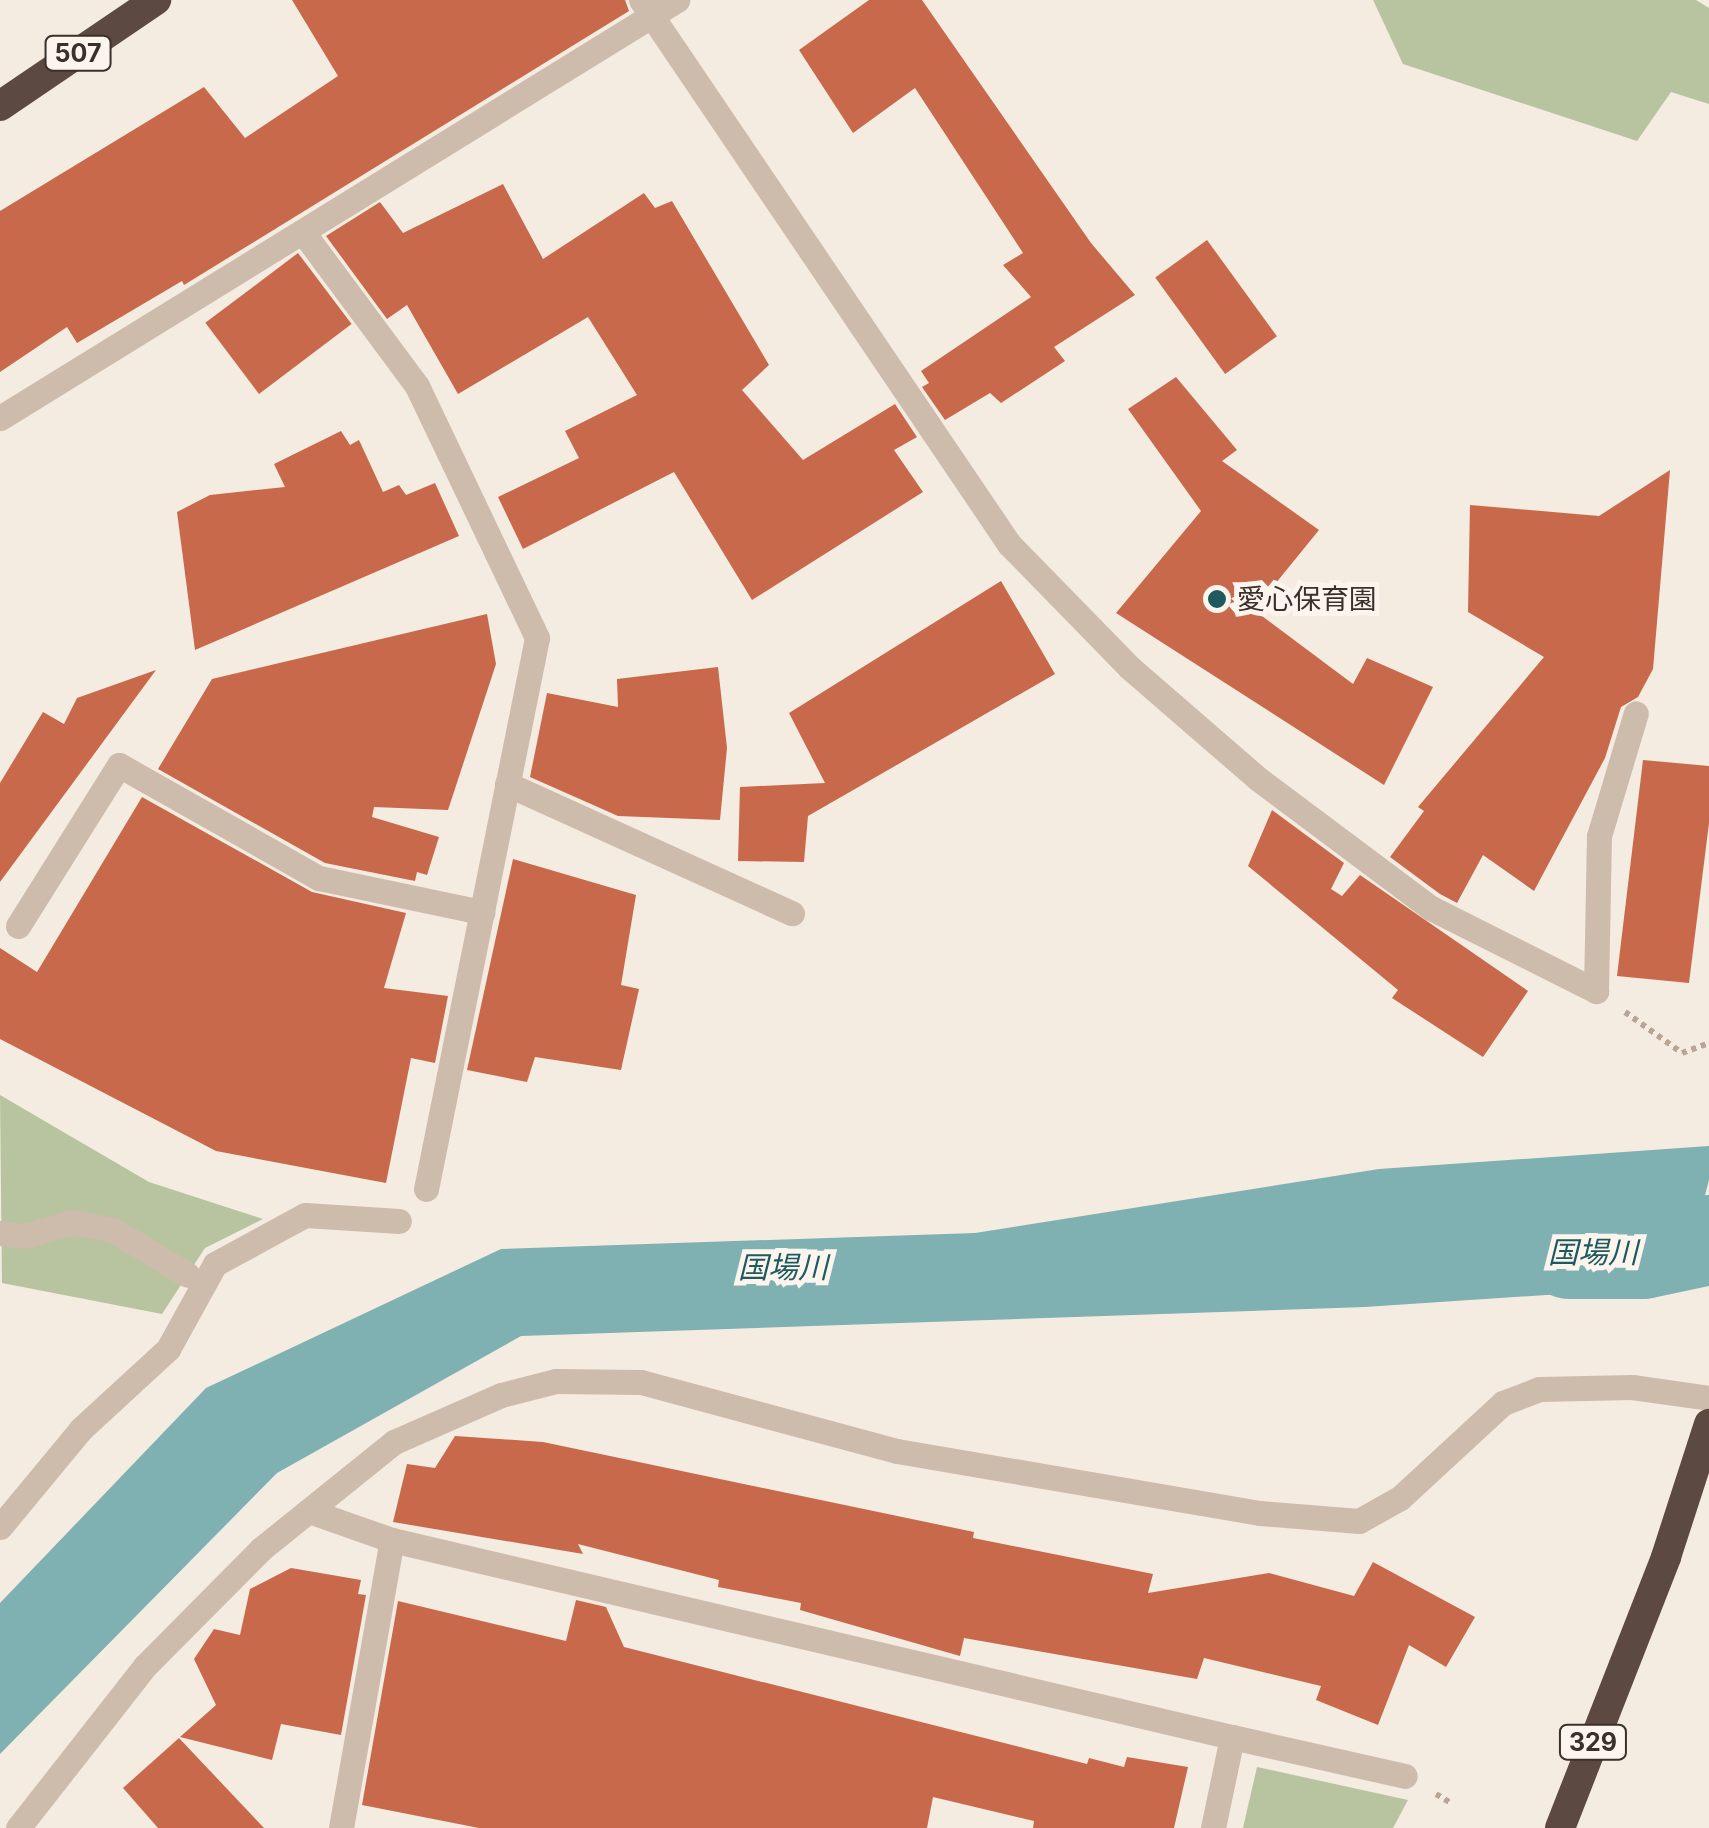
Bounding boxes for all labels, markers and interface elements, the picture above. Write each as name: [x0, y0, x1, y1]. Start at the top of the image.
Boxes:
road number: 507: [43, 33, 113, 73]
place label: 愛心保育園: [1237, 582, 1377, 616]
marker: 愛心保育園: [1206, 588, 1228, 610]
water label: 国場川: [1548, 1234, 1638, 1270]
water label: 国場川: [738, 1249, 828, 1285]
road number: 329: [1558, 1722, 1628, 1762]

